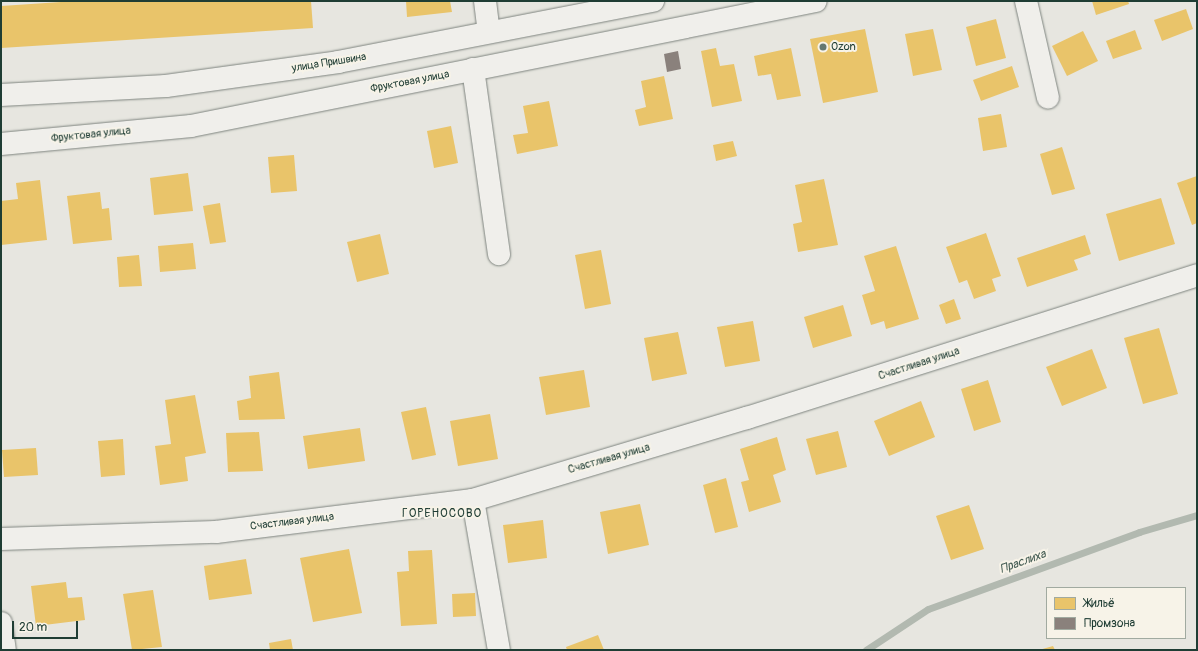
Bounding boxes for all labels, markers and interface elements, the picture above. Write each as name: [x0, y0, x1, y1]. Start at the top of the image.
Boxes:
place label: Ozon: [831, 40, 856, 54]
marker: Ozon: [818, 42, 828, 52]
street label: улица Пришвина: [291, 51, 367, 75]
street label: Фруктовая улица: [370, 68, 450, 96]
street label: Фруктовая улица: [51, 124, 131, 146]
street label: Счастливая улица: [877, 345, 961, 383]
street label: Счастливая улица: [567, 441, 651, 477]
district label: ГОРЕНОСОВО: [402, 507, 482, 521]
street label: Счастливая улица: [249, 510, 335, 534]
water label: Праслиха: [998, 547, 1048, 577]
legend: [1046, 587, 1186, 639]
text: Жильё: [1084, 596, 1115, 611]
scale bar: [14, 613, 80, 639]
text: Промзона: [1084, 616, 1135, 631]
text: 20 m: [19, 620, 47, 635]

